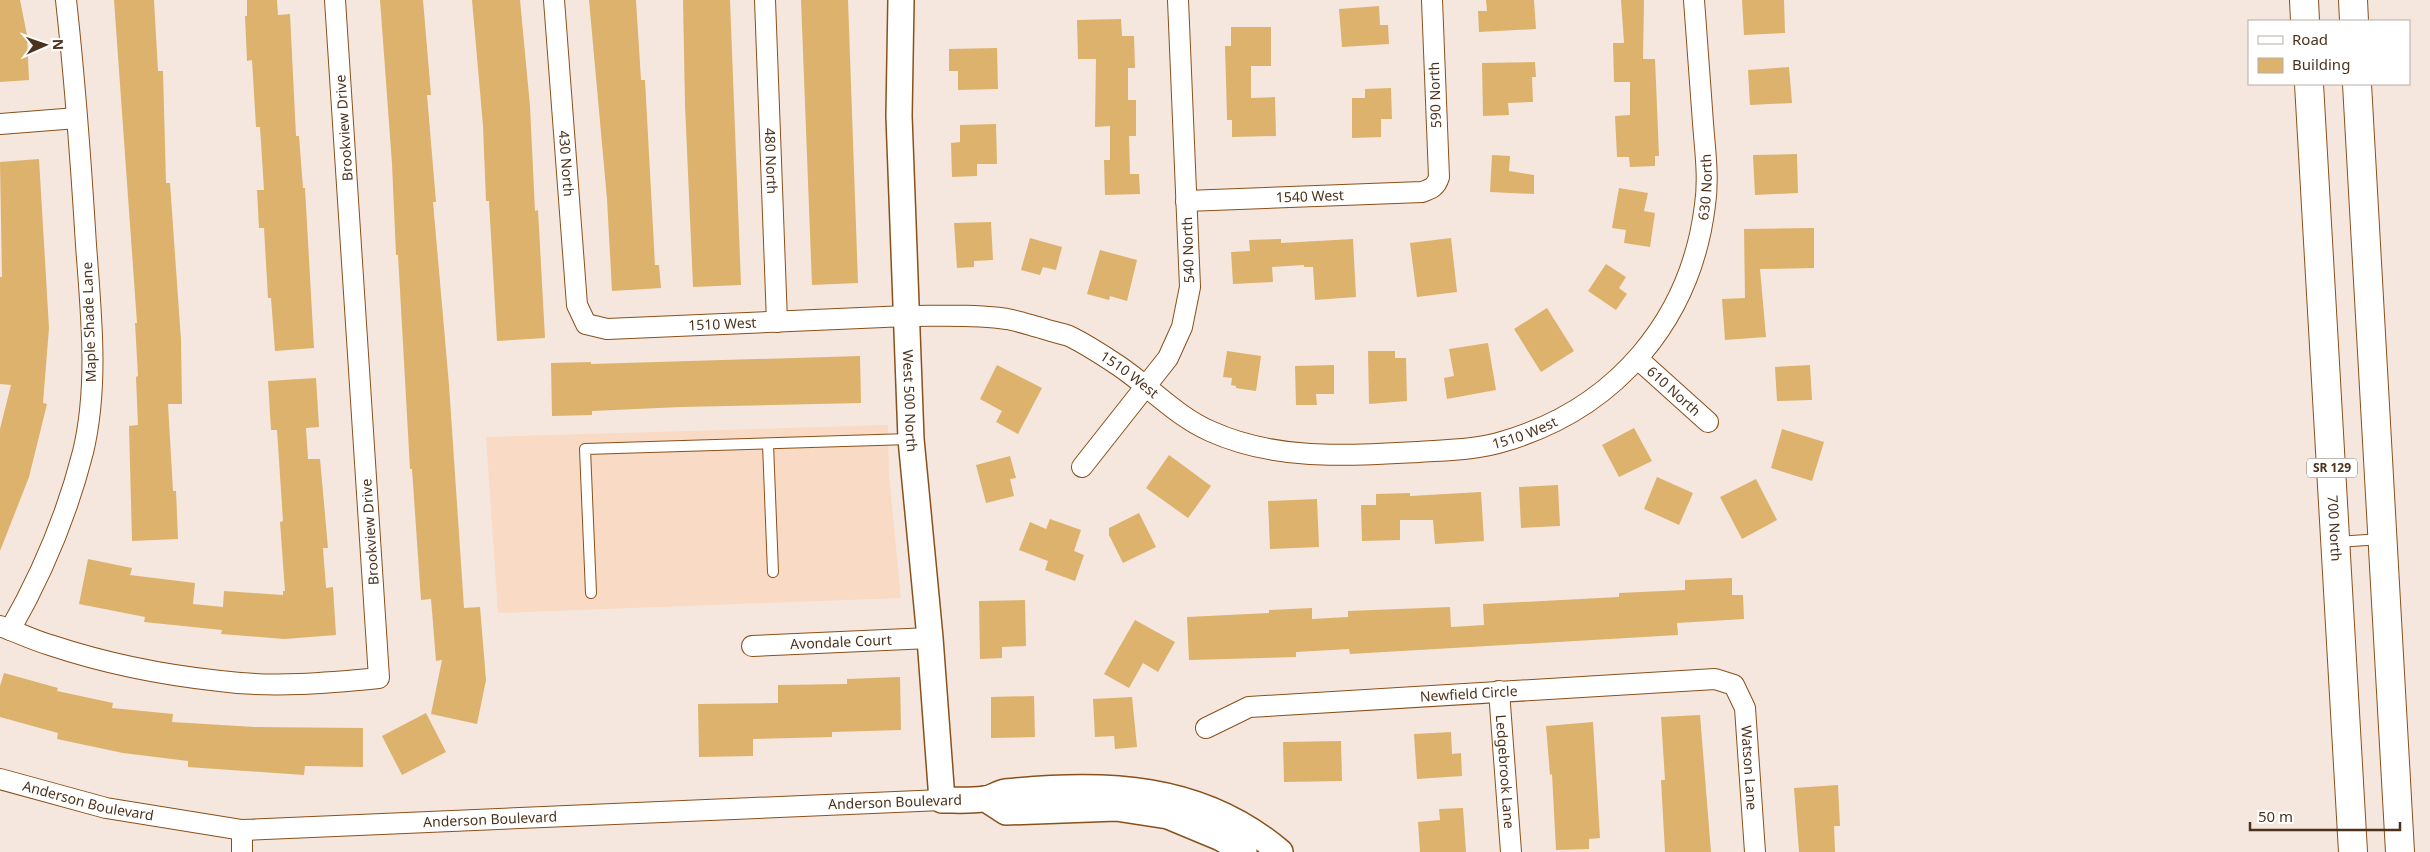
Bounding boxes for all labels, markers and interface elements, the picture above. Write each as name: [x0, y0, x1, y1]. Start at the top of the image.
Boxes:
north arrow: [20, 20, 70, 70]
legend: [2248, 20, 2410, 85]
text: Road: [2292, 29, 2328, 49]
text: N: [49, 39, 68, 51]
text: Building: [2292, 54, 2350, 74]
street label: 590 North: [1424, 62, 1445, 128]
street label: Brookview Drive: [330, 74, 357, 182]
street label: 480 North: [761, 127, 782, 194]
street label: 430 North: [555, 130, 579, 197]
street label: 630 North: [1693, 153, 1716, 222]
street label: 1540 West: [1275, 185, 1344, 207]
street label: 540 North: [1177, 217, 1198, 283]
street label: Maple Shade Lane: [77, 261, 100, 383]
street label: 1510 West: [688, 313, 757, 334]
street label: 1510 West: [1097, 346, 1163, 402]
street label: West 500 North: [899, 349, 922, 453]
street label: 610 North: [1643, 361, 1705, 420]
street label: 1510 West: [1490, 412, 1560, 453]
road number: SR 129: [2307, 458, 2357, 478]
street label: Brookview Drive: [356, 478, 383, 586]
street label: 700 North: [2324, 495, 2346, 562]
street label: Avondale Court: [790, 630, 892, 653]
street label: Newfield Circle: [1419, 681, 1518, 706]
street label: Ledgebrook Lane: [1492, 714, 1519, 830]
street label: Watson Lane: [1737, 725, 1762, 811]
street label: Anderson Boulevard: [21, 776, 155, 825]
street label: Anderson Boulevard: [828, 790, 962, 813]
scale bar: [2250, 800, 2400, 832]
text: 50 m: [2258, 806, 2293, 826]
street label: Anderson Boulevard: [423, 807, 557, 831]

